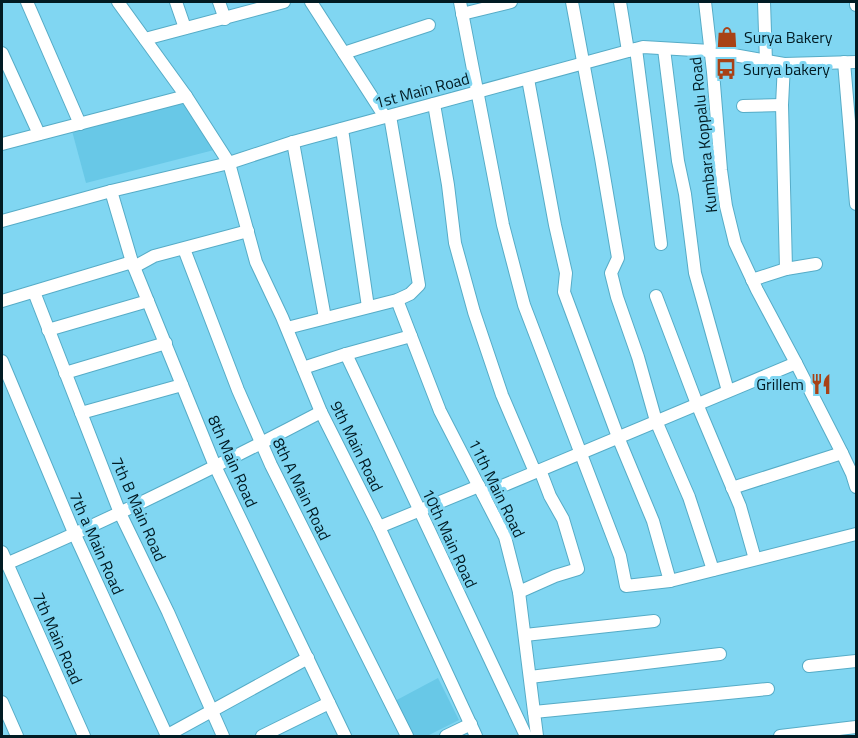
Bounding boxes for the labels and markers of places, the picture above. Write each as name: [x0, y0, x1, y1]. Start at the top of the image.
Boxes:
shop icon: Surya Bakery: [715, 25, 739, 49]
place label: Surya Bakery: [744, 25, 833, 49]
bus stop icon: Surya bakery: [714, 57, 738, 81]
place label: Surya bakery: [743, 57, 830, 81]
place label: Grillem: [756, 372, 804, 396]
restaurant icon: Grillem: [809, 372, 833, 396]

